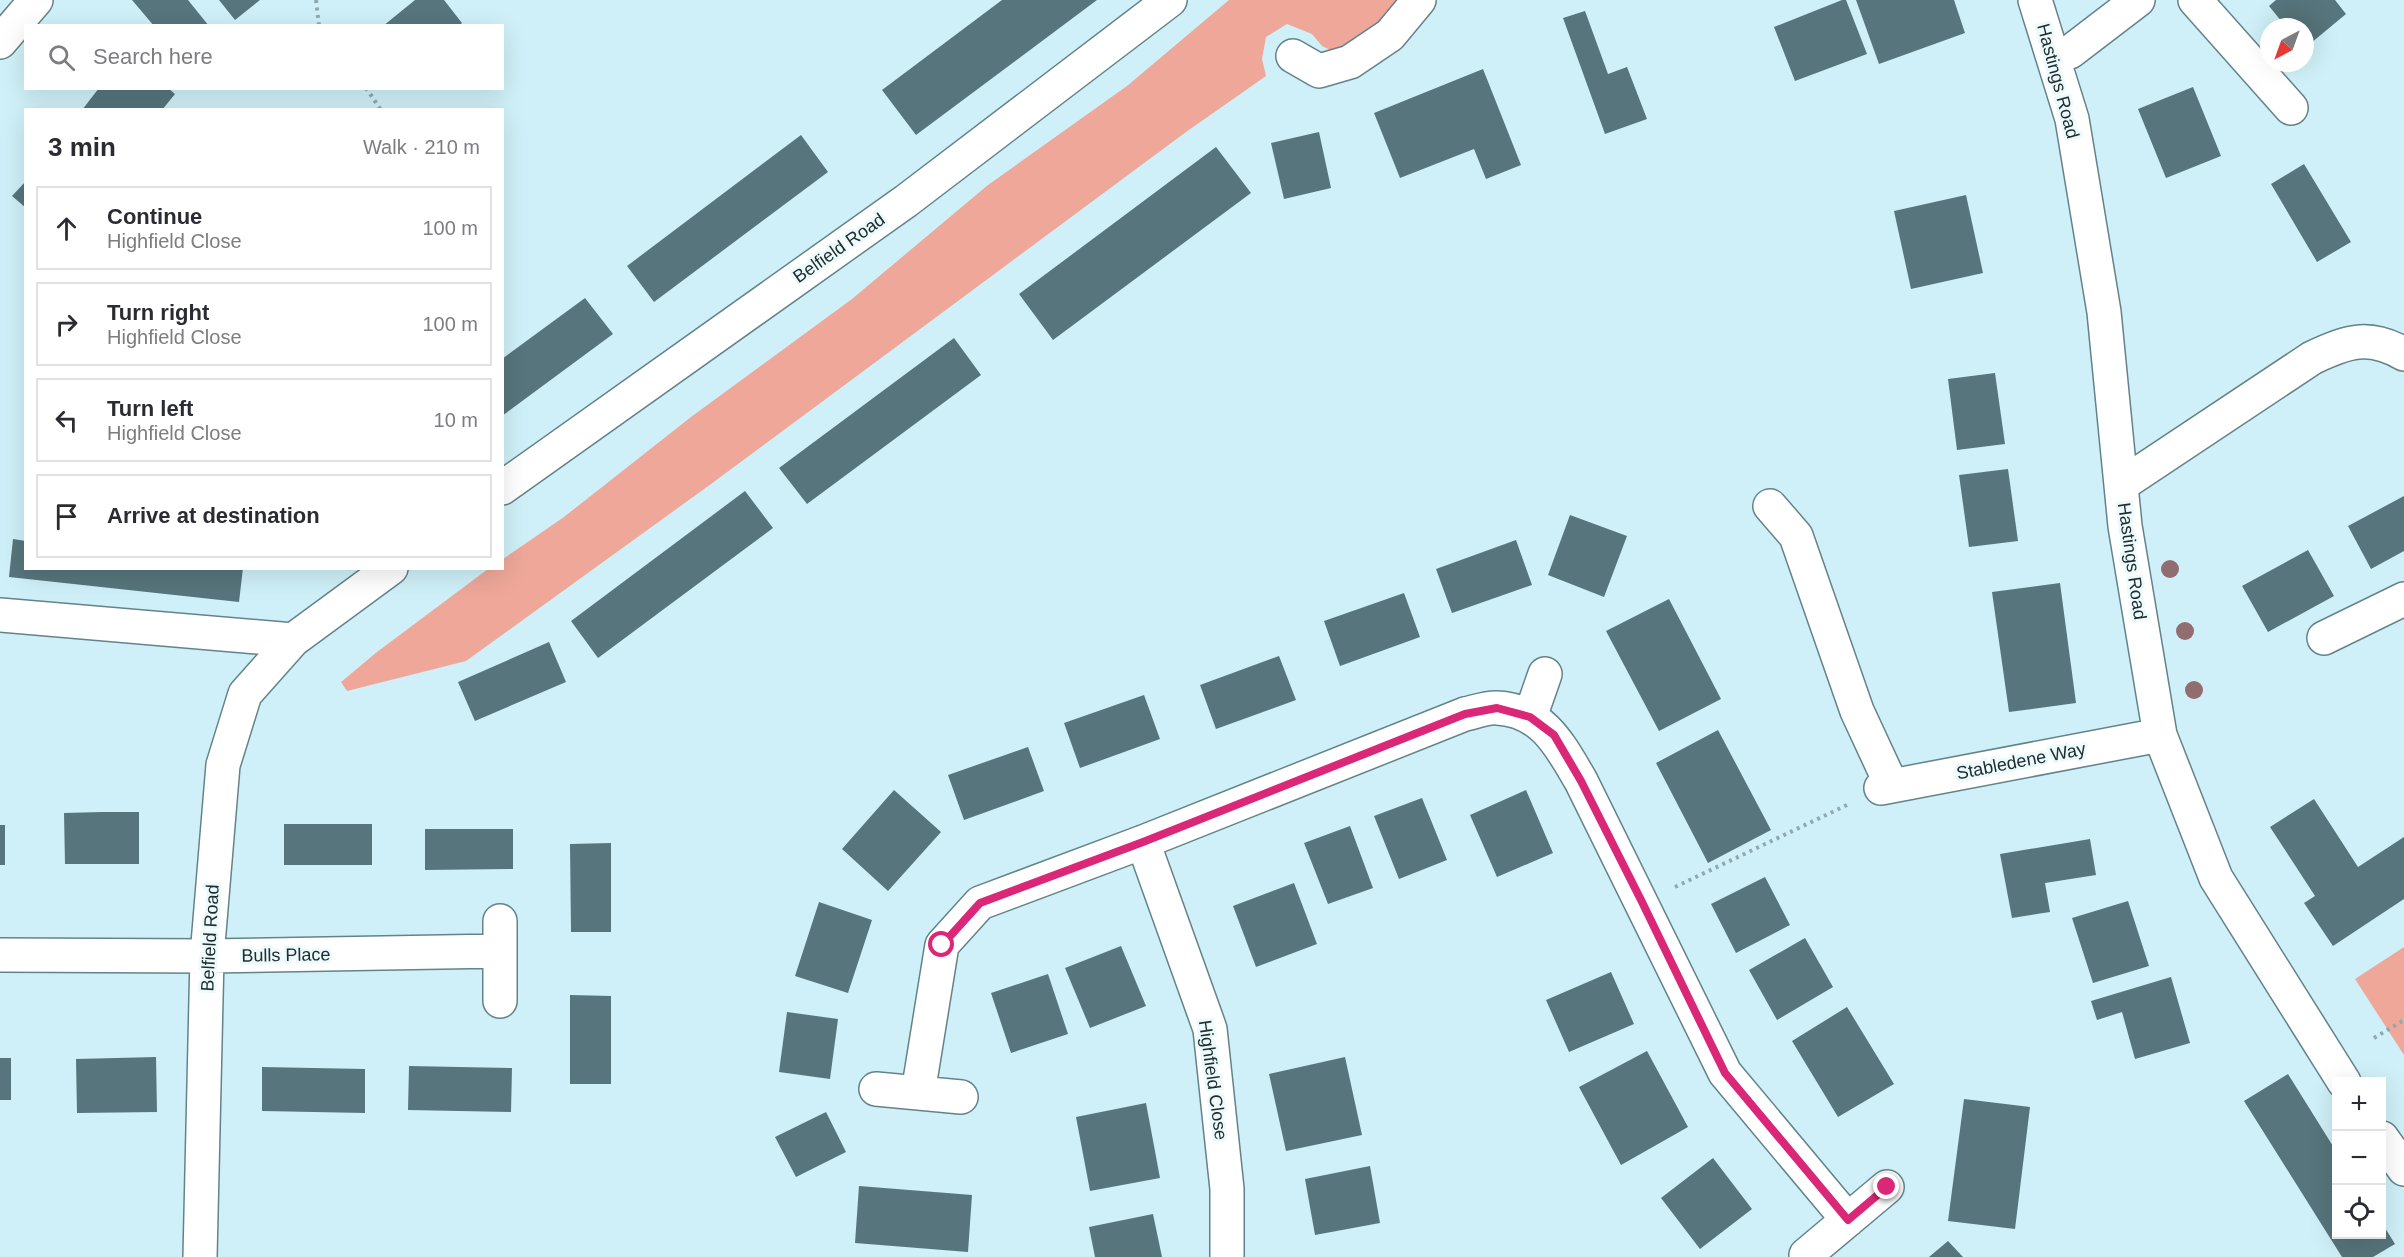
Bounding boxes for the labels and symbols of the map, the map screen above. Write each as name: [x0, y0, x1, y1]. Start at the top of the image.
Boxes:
north arrow: [2260, 18, 2314, 72]
street label: Hastings Road: [2033, 21, 2083, 141]
street label: Belfield Road: [789, 209, 889, 287]
street label: Hastings Road: [2114, 501, 2150, 621]
street label: Stabledene Way: [1955, 739, 2087, 783]
street label: Belfield Road: [197, 884, 223, 992]
route start: [928, 931, 954, 957]
street label: Bulls Place: [241, 944, 331, 966]
street label: Highfield Close: [1195, 1019, 1231, 1141]
route end: [1873, 1173, 1899, 1199]

